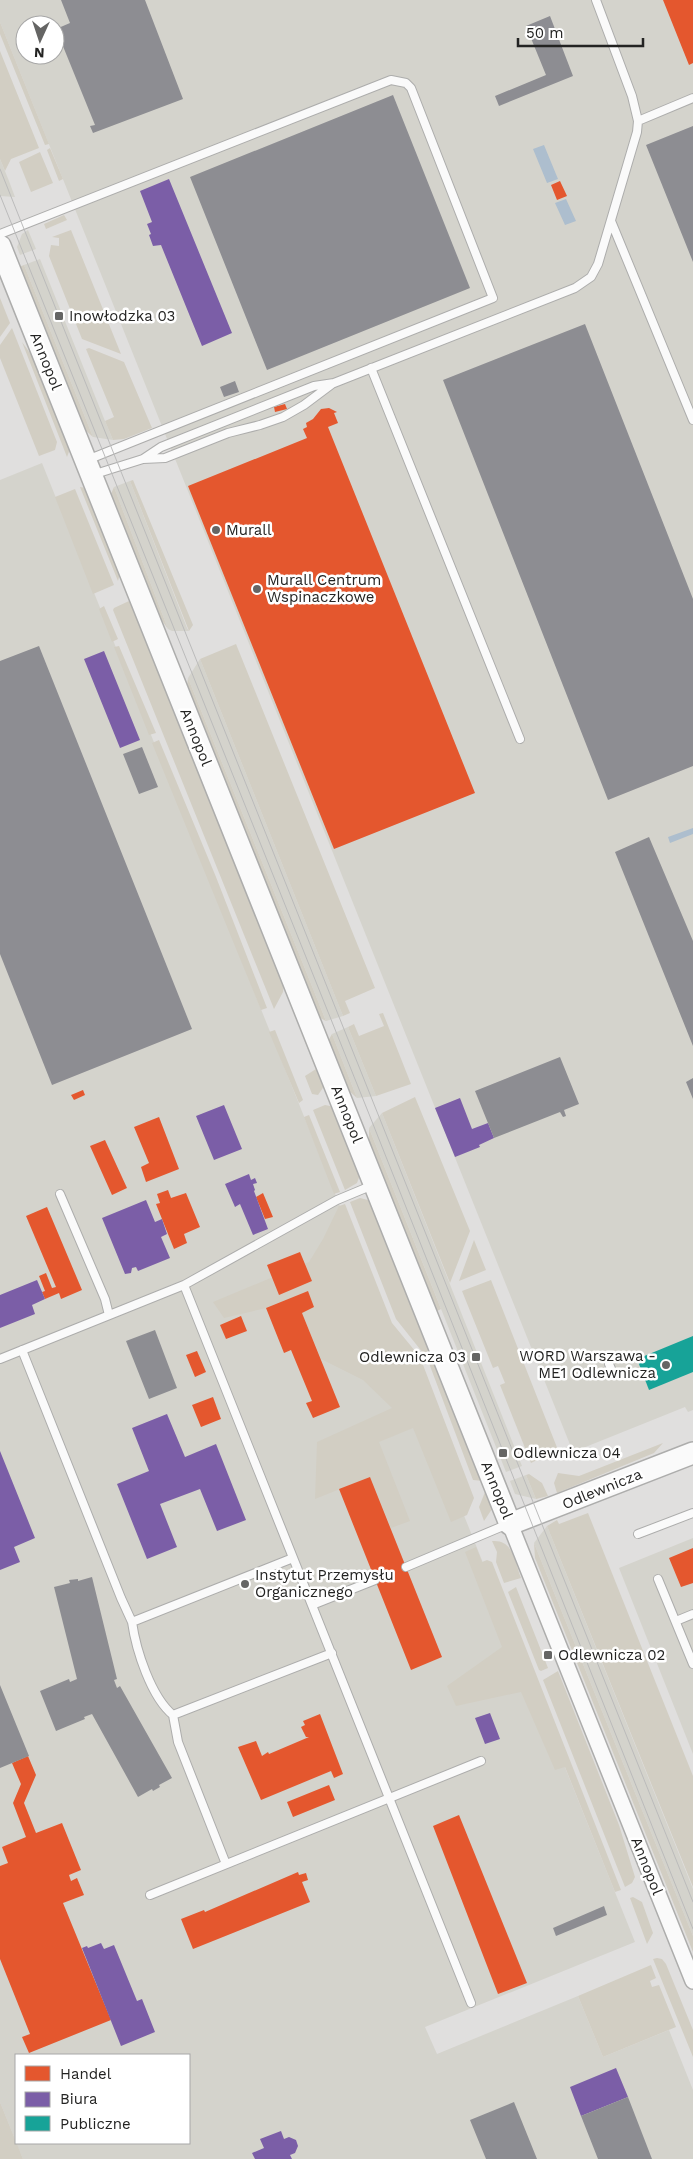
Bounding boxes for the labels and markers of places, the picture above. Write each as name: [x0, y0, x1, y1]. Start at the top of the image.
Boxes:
place label: Inowłodzka 03: [69, 307, 175, 325]
marker: Inowłodzka 03: [53, 310, 65, 322]
place label: Murall: [226, 521, 272, 539]
marker: Murall: [210, 524, 222, 536]
place label: Murall Centrum Wspinaczkowe: [267, 571, 381, 606]
marker: Murall Centrum Wspinaczkowe: [251, 583, 263, 595]
place label: WORD Warszawa - ME1 Odlewnicza: [519, 1347, 656, 1382]
place label: Odlewnicza 03: [359, 1348, 466, 1366]
marker: Odlewnicza 03: [470, 1351, 482, 1363]
marker: WORD Warszawa - ME1 Odlewnicza: [660, 1359, 672, 1371]
place label: Odlewnicza 04: [513, 1444, 621, 1462]
marker: Odlewnicza 04: [497, 1447, 509, 1459]
place label: Instytut Przemysłu Organicznego: [255, 1566, 394, 1601]
marker: Instytut Przemysłu Organicznego: [239, 1578, 251, 1590]
place label: Odlewnicza 02: [558, 1646, 665, 1664]
marker: Odlewnicza 02: [542, 1649, 554, 1661]

